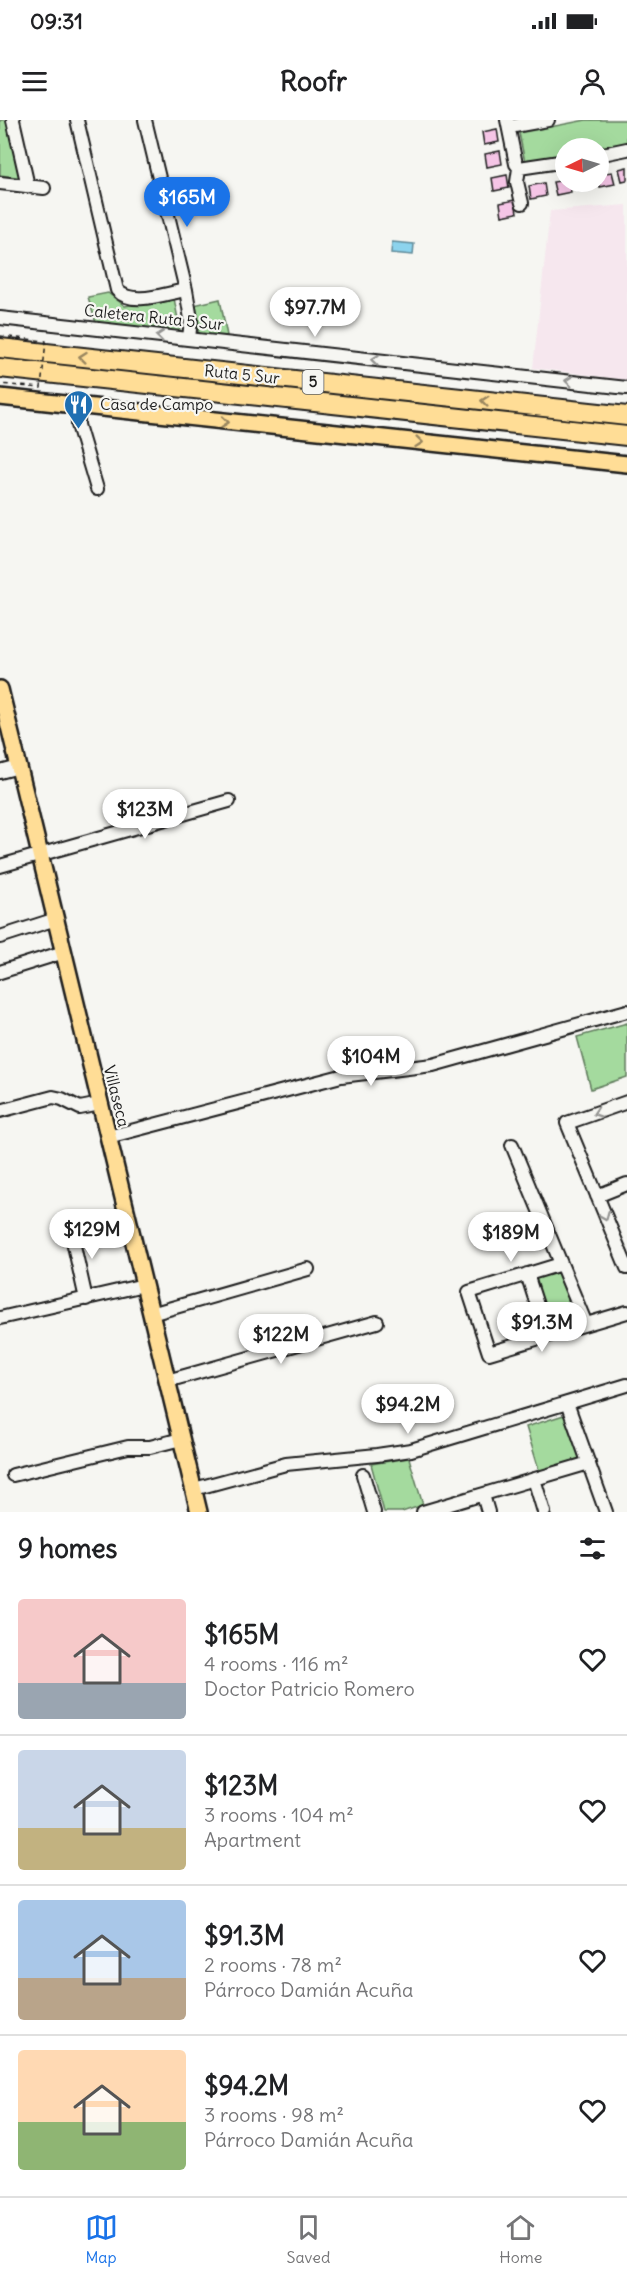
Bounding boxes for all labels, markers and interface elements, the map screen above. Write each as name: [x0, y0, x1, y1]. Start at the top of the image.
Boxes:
text: 09:31: [30, 7, 83, 35]
text: Roofr: [280, 64, 347, 98]
icon: menu: [18, 65, 51, 98]
icon: person: [576, 65, 609, 98]
north arrow: [555, 138, 609, 192]
map controls: [555, 138, 609, 192]
pin: $165M: [145, 177, 229, 228]
text: $165M: [158, 184, 216, 209]
pin: $97.7M: [266, 287, 364, 338]
text: $97.7M: [284, 294, 346, 319]
street label: Caletera Ruta 5 Sur: [83, 300, 225, 334]
one-way arrow: [156, 330, 165, 343]
one-way arrow: [78, 351, 87, 364]
one-way arrow: [370, 354, 380, 366]
street label: Ruta 5 Sur: [203, 360, 281, 388]
road number: 5: [302, 370, 324, 394]
one-way arrow: [564, 375, 573, 388]
restaurant icon: Casa de Campo: [63, 388, 95, 430]
place label: Casa de Campo: [100, 394, 213, 414]
one-way arrow: [481, 395, 490, 408]
one-way arrow: [221, 415, 230, 428]
one-way arrow: [415, 435, 424, 447]
pin: $123M: [103, 789, 187, 840]
text: $123M: [116, 796, 174, 821]
pin: $104M: [329, 1036, 413, 1087]
text: $104M: [341, 1043, 401, 1068]
street label: Villaseca: [100, 1063, 134, 1129]
one-way arrow: [592, 1105, 603, 1118]
pin: $129M: [50, 1209, 134, 1260]
one-way arrow: [598, 1209, 610, 1220]
pin: $189M: [469, 1212, 553, 1263]
text: $129M: [63, 1216, 121, 1241]
text: $189M: [482, 1219, 540, 1244]
pin: $91.3M: [493, 1302, 591, 1353]
text: $91.3M: [511, 1309, 573, 1334]
pin: $122M: [239, 1314, 323, 1365]
text: $122M: [253, 1321, 309, 1346]
pin: $94.2M: [359, 1384, 457, 1435]
text: $94.2M: [375, 1391, 441, 1416]
text: 9 homes: [18, 1532, 117, 1565]
icon: filters: [576, 1532, 609, 1565]
text: $165M: [204, 1618, 279, 1651]
icon: home: [66, 1623, 138, 1695]
icon: heart: [576, 1643, 609, 1676]
text: 4 rooms · 116 m²: [204, 1651, 349, 1676]
text: Doctor Patricio Romero: [204, 1676, 415, 1701]
text: $123M: [204, 1769, 278, 1802]
icon: home: [66, 1774, 138, 1846]
icon: heart: [576, 1794, 609, 1827]
text: 3 rooms · 104 m²: [204, 1802, 354, 1827]
text: Apartment: [204, 1827, 301, 1852]
text: $91.3M: [204, 1919, 285, 1952]
icon: home: [66, 1924, 138, 1996]
icon: heart: [576, 1944, 609, 1977]
text: 2 rooms · 78 m²: [204, 1952, 342, 1977]
text: Párroco Damián Acuña: [204, 1977, 413, 2002]
text: $94.2M: [204, 2069, 289, 2102]
icon: home: [66, 2074, 138, 2146]
icon: heart: [576, 2094, 609, 2127]
text: 3 rooms · 98 m²: [204, 2102, 344, 2127]
text: Párroco Damián Acuña: [204, 2127, 413, 2152]
tab: Map: [85, 2211, 118, 2267]
tab: Saved: [287, 2211, 330, 2267]
tab: Home: [499, 2211, 542, 2267]

